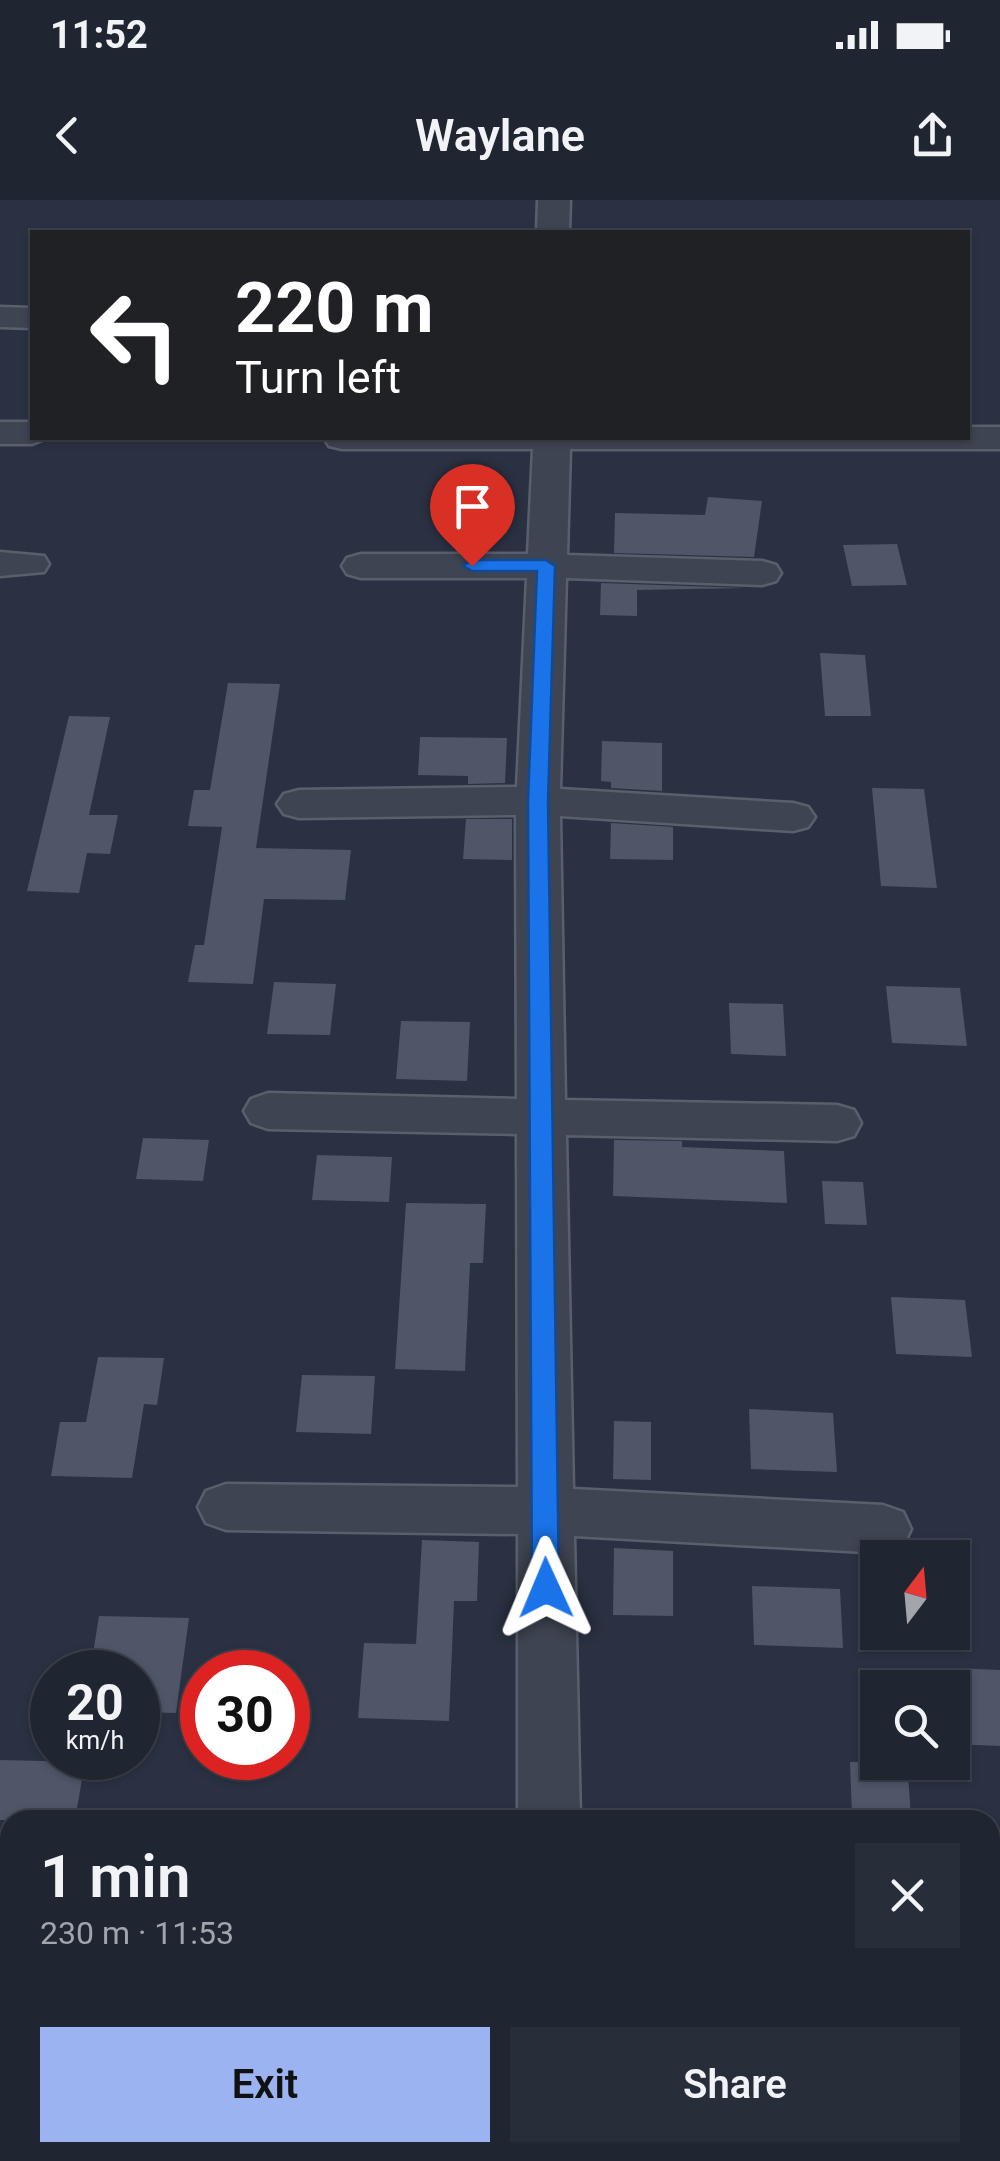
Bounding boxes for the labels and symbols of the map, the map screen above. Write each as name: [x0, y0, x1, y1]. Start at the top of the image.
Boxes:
pin: [430, 464, 515, 567]
position arrow: [494, 1536, 598, 1640]
north arrow: [860, 1540, 970, 1650]
speed limit sign: 30: [180, 1650, 310, 1780]

